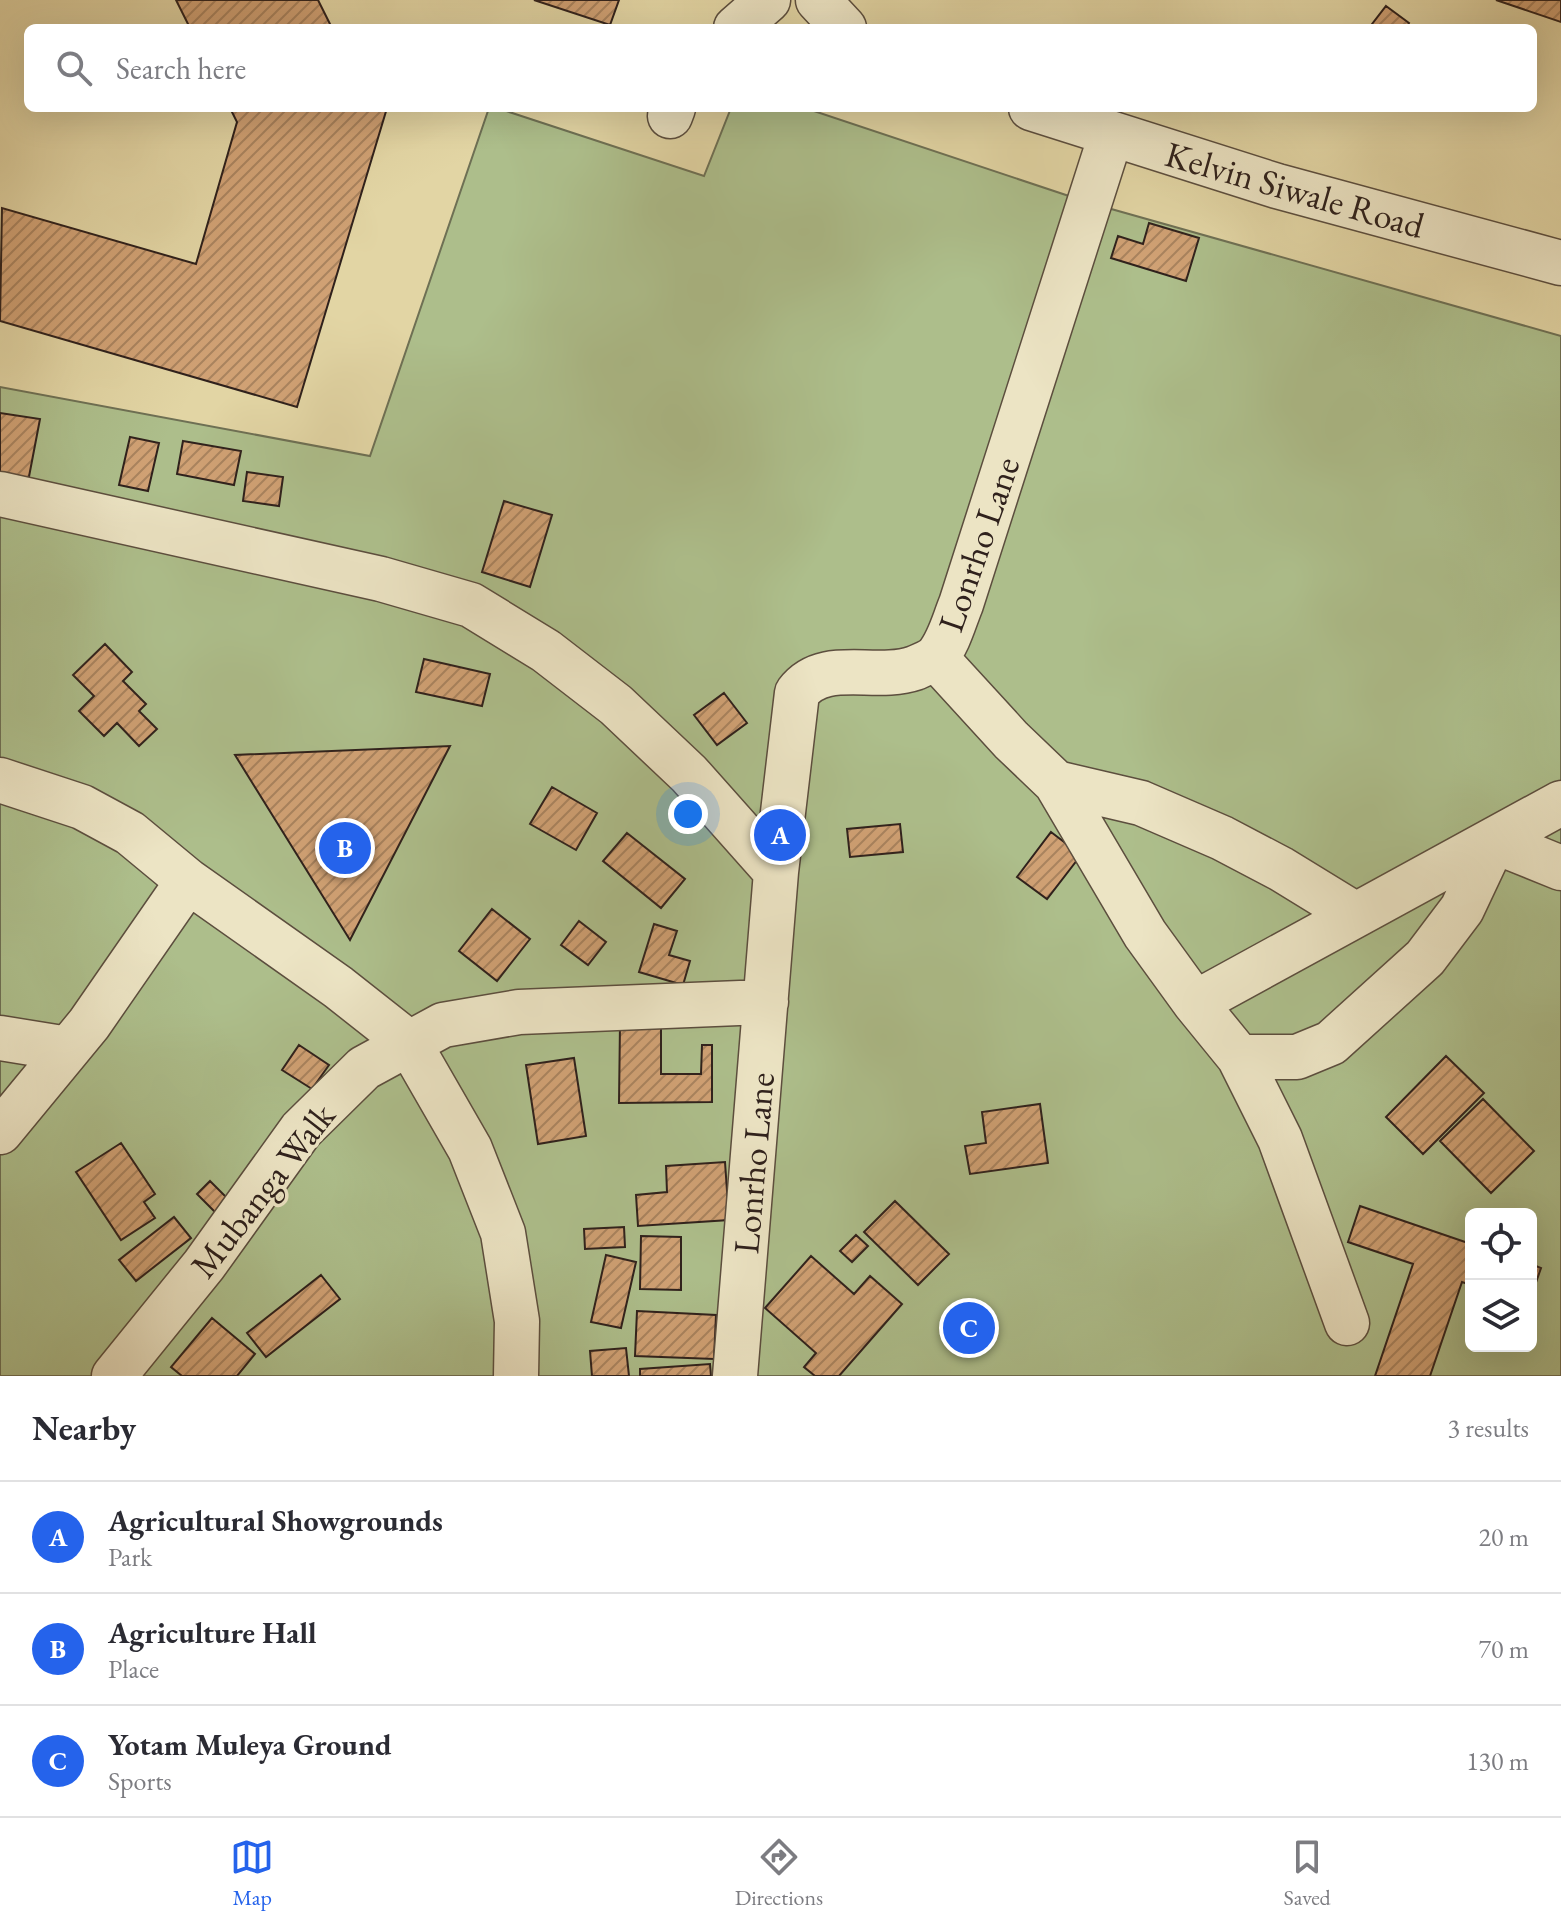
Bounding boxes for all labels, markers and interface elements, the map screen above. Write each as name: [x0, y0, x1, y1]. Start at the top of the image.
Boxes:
search box: [24, 24, 1537, 112]
icon: search: [52, 46, 96, 90]
text: Search here: [116, 49, 246, 88]
street label: Kelvin Siwale Road: [1160, 130, 1431, 249]
street label: Lonrho Lane: [927, 451, 1030, 638]
your location: [668, 794, 708, 834]
pin: A: [754, 805, 806, 865]
pin: B: [319, 818, 371, 878]
street label: Lonrho Lane: [722, 1070, 785, 1256]
street label: Mubanga Walk: [180, 1093, 346, 1287]
map controls: [1465, 1208, 1537, 1352]
button: locate: [1465, 1208, 1537, 1280]
button: layers: [1465, 1280, 1537, 1352]
pin: C: [943, 1298, 995, 1358]
text: Nearby: [32, 1406, 136, 1450]
text: 3 results: [1448, 1411, 1529, 1445]
text: Agricultural Showgrounds: [108, 1501, 443, 1540]
text: A: [49, 1520, 67, 1554]
text: 20 m: [1479, 1520, 1529, 1554]
text: Park: [108, 1540, 152, 1574]
text: Agriculture Hall: [108, 1613, 317, 1652]
text: B: [50, 1632, 66, 1666]
text: 70 m: [1479, 1632, 1529, 1666]
text: Place: [108, 1652, 159, 1686]
text: Yotam Muleya Ground: [108, 1725, 391, 1764]
text: C: [49, 1744, 67, 1778]
text: 130 m: [1466, 1744, 1529, 1778]
text: Sports: [108, 1764, 172, 1798]
tab: Map: [230, 1835, 274, 1912]
tab: Directions: [735, 1835, 823, 1912]
tab: Saved: [1284, 1835, 1331, 1912]

